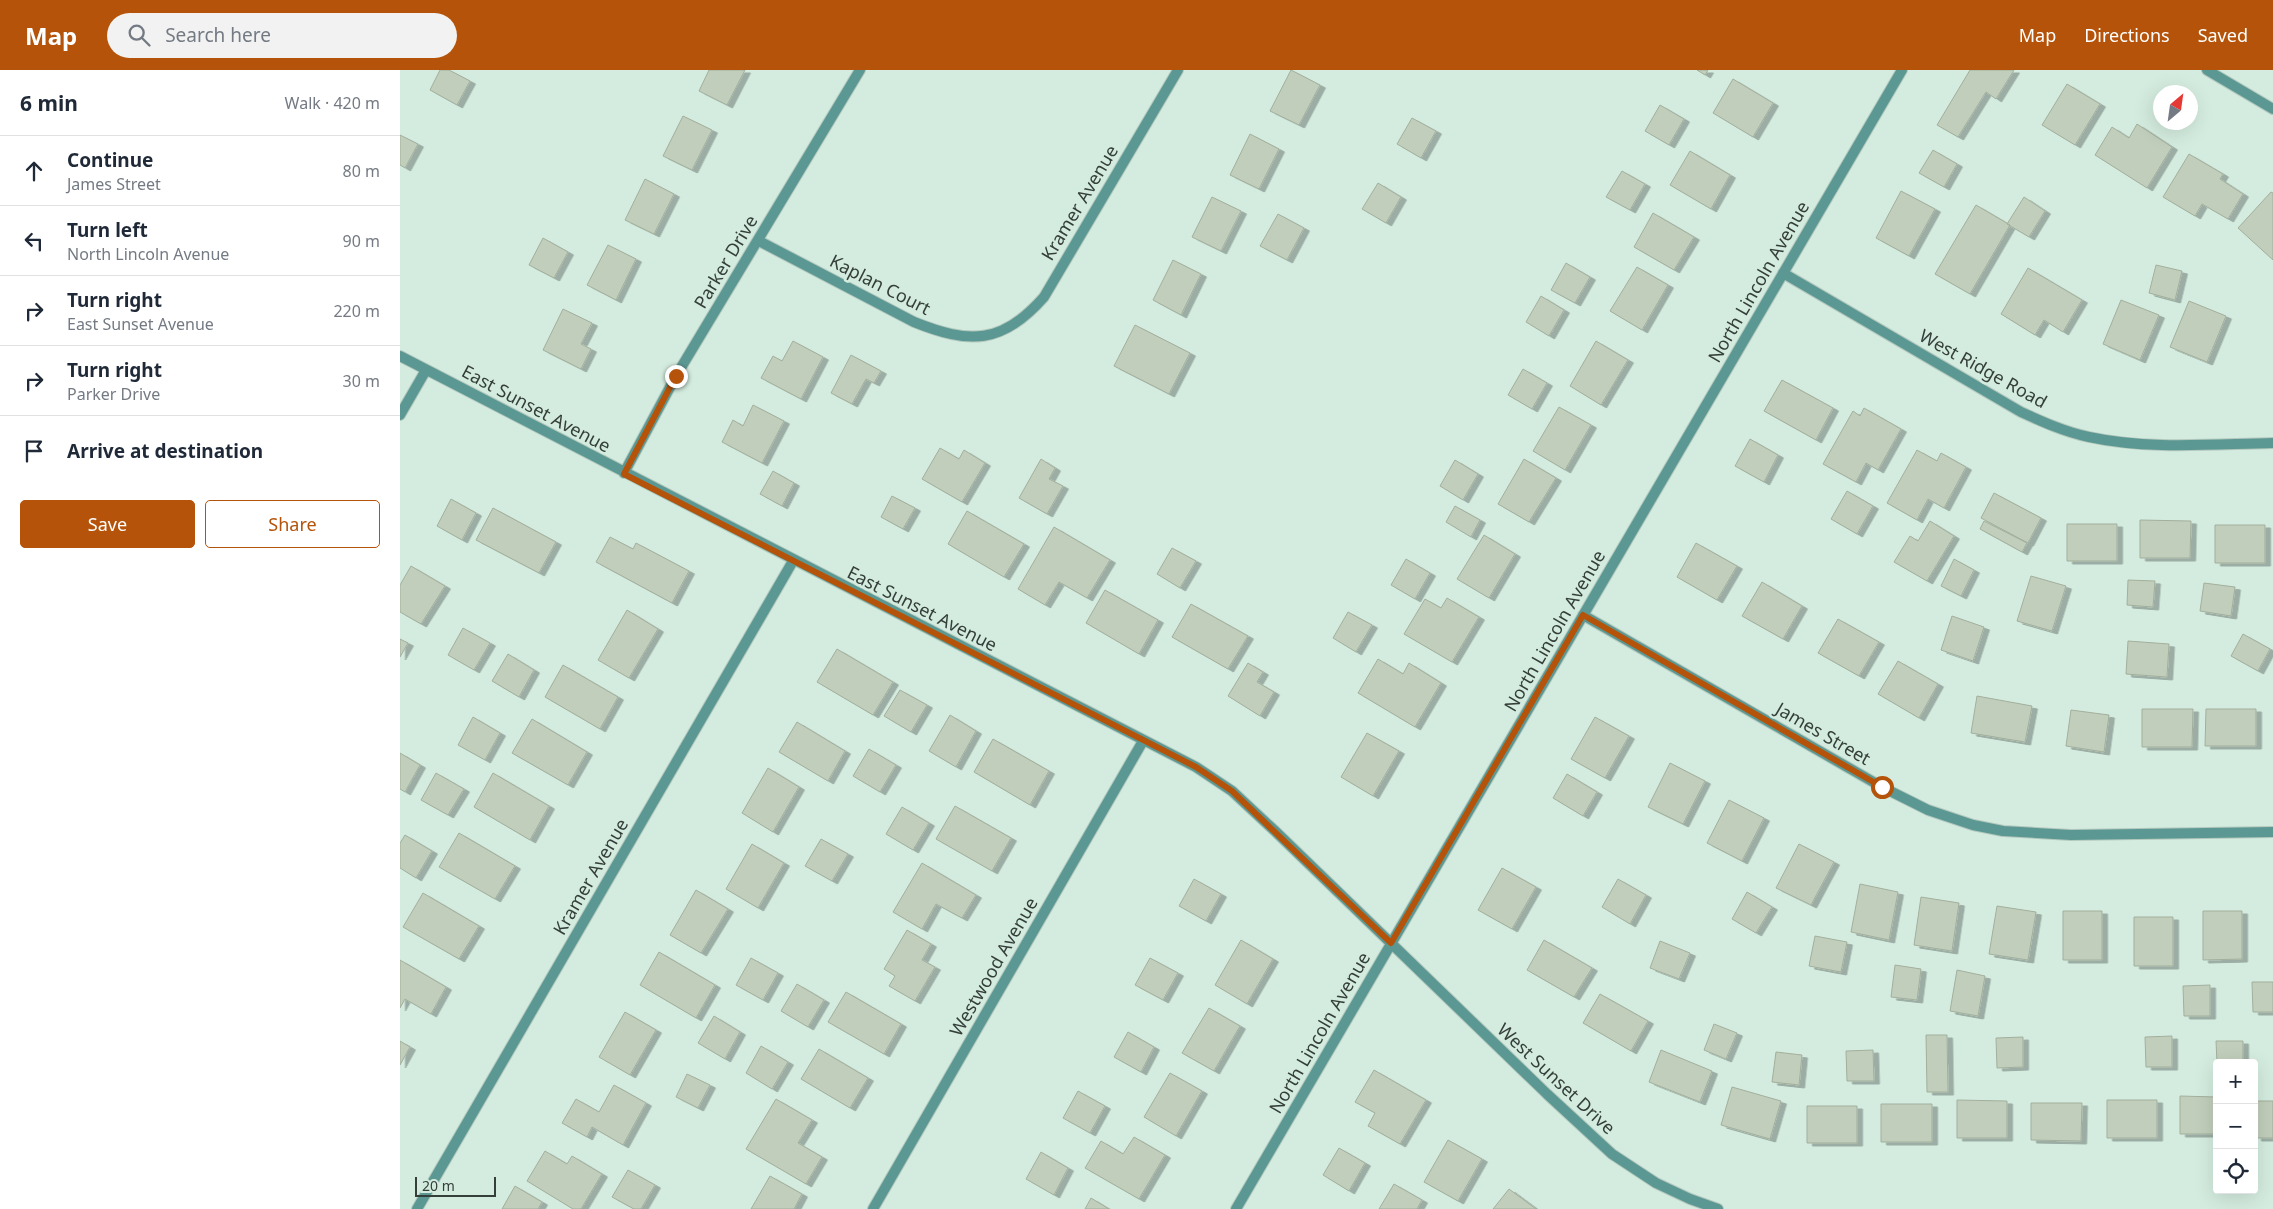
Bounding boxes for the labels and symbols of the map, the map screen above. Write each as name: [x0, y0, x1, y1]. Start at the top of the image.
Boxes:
north arrow: [2153, 85, 2198, 130]
street label: Kramer Avenue: [1035, 140, 1123, 265]
street label: North Lincoln Avenue: [1702, 196, 1814, 367]
street label: Parker Drive: [688, 210, 762, 313]
street label: Kaplan Court: [826, 248, 935, 320]
street label: West Ridge Road: [1915, 323, 2052, 413]
street label: East Sunset Avenue: [458, 359, 615, 457]
route end: [665, 365, 688, 388]
street label: North Lincoln Avenue: [1498, 545, 1610, 716]
street label: East Sunset Avenue: [843, 560, 1001, 656]
street label: James Street: [1770, 695, 1876, 770]
route start: [1871, 776, 1894, 799]
street label: Kramer Avenue: [547, 814, 633, 939]
street label: Westwood Avenue: [944, 893, 1043, 1040]
street label: North Lincoln Avenue: [1263, 947, 1375, 1118]
street label: West Sunset Drive: [1493, 1017, 1621, 1139]
scale bar: [415, 1174, 496, 1197]

